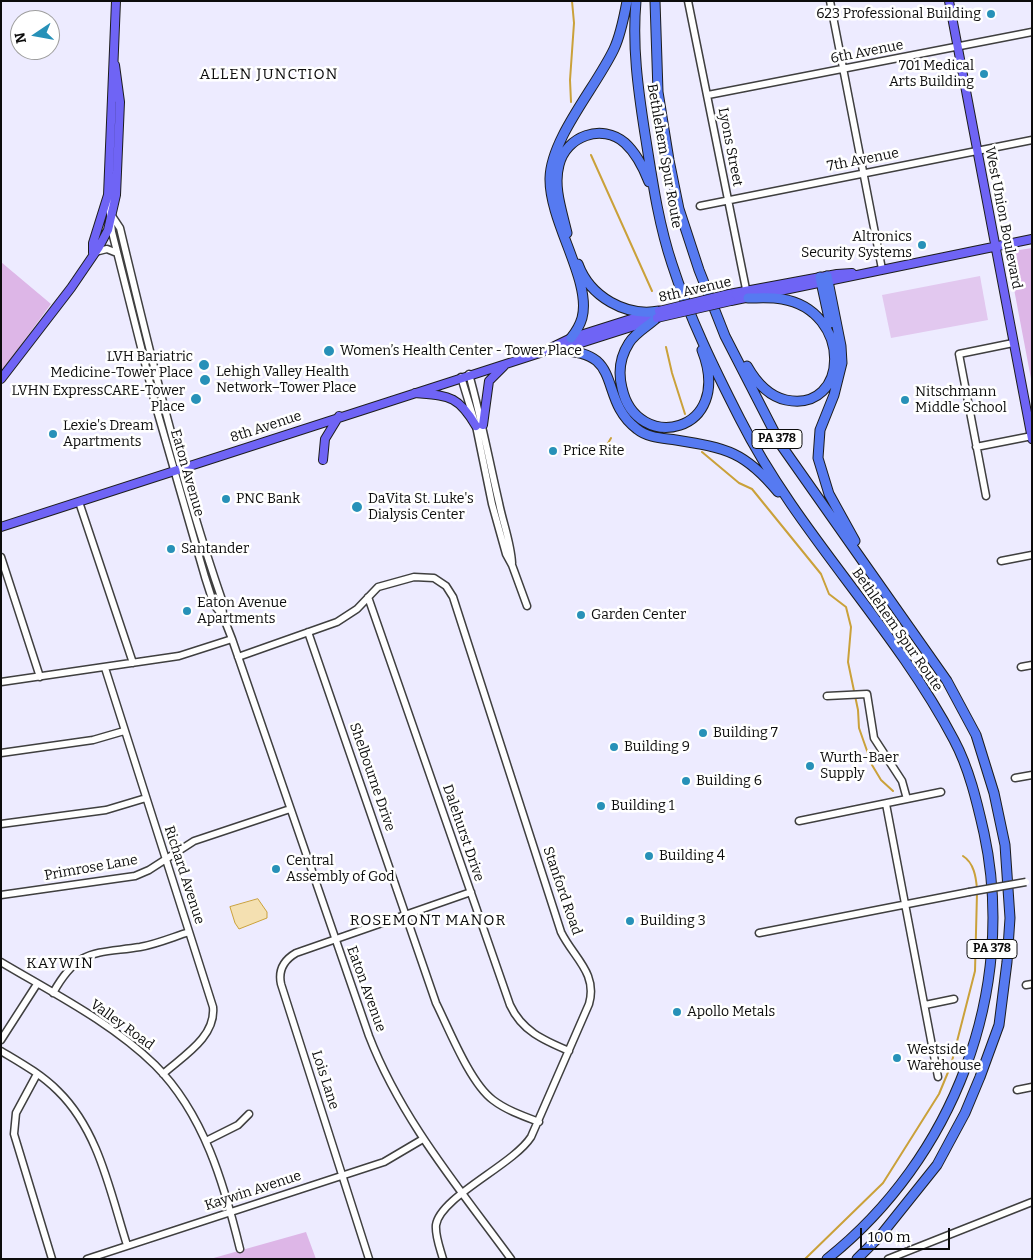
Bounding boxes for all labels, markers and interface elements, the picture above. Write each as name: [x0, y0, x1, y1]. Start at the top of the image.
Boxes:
place label: 623 Professional Building: [816, 6, 981, 22]
marker: 623 Professional Building: [985, 8, 997, 20]
north arrow: [10, 10, 60, 60]
text: N: [11, 31, 30, 45]
street label: 6th Avenue: [829, 37, 905, 67]
place label: 701 Medical Arts Building: [889, 58, 974, 90]
district label: ALLEN JUNCTION: [198, 66, 340, 84]
marker: 701 Medical Arts Building: [978, 68, 990, 80]
street label: Bethlehem Spur Route: [643, 82, 685, 230]
street label: Lyons Street: [714, 106, 746, 188]
street label: 7th Avenue: [826, 145, 900, 175]
street label: West Union Boulevard: [981, 145, 1025, 291]
place label: Altronics Security Systems: [801, 229, 912, 262]
marker: Altronics Security Systems: [916, 239, 928, 251]
street label: 8th Avenue: [657, 274, 733, 306]
place label: Women’s Health Center - Tower Place: [340, 343, 582, 359]
marker: Women’s Health Center - Tower Place: [322, 344, 336, 358]
place label: LVH Bariatric Medicine-Tower Place: [50, 349, 193, 382]
marker: LVH Bariatric Medicine-Tower Place: [197, 358, 211, 372]
place label: Lehigh Valley Health Network–Tower Place: [216, 364, 357, 397]
marker: Lehigh Valley Health Network–Tower Place: [198, 373, 212, 387]
place label: LVHN ExpressCARE-Tower Place: [11, 383, 185, 416]
place label: Nitschmann Middle School: [915, 384, 1007, 417]
marker: LVHN ExpressCARE-Tower Place: [189, 392, 203, 406]
marker: Nitschmann Middle School: [899, 394, 911, 406]
street label: 8th Avenue: [228, 408, 304, 446]
place label: Lexie's Dream Apartments: [63, 418, 154, 451]
street label: Eaton Avenue: [167, 427, 207, 519]
marker: Lexie's Dream Apartments: [47, 428, 59, 440]
road number: PA 378: [752, 429, 802, 448]
place label: Price Rite: [563, 443, 624, 459]
marker: Price Rite: [547, 445, 559, 457]
place label: PNC Bank: [236, 491, 300, 507]
place label: DaVita St. Luke's Dialysis Center: [368, 491, 474, 524]
marker: PNC Bank: [220, 493, 232, 505]
marker: DaVita St. Luke's Dialysis Center: [350, 500, 364, 514]
place label: Santander: [181, 541, 249, 557]
marker: Santander: [165, 543, 177, 555]
street label: Bethlehem Spur Route: [848, 565, 946, 695]
place label: Eaton Avenue Apartments: [197, 595, 287, 628]
marker: Eaton Avenue Apartments: [181, 605, 193, 617]
place label: Garden Center: [591, 607, 686, 623]
marker: Garden Center: [575, 609, 587, 621]
street label: Shelbourne Drive: [346, 721, 398, 833]
place label: Building 7: [713, 725, 778, 741]
marker: Building 7: [697, 727, 709, 739]
place label: Building 9: [624, 739, 690, 755]
marker: Building 9: [608, 741, 620, 753]
place label: Wurth-Baer Supply: [820, 750, 899, 782]
marker: Wurth-Baer Supply: [804, 760, 816, 772]
place label: Building 6: [696, 773, 762, 789]
marker: Building 6: [680, 775, 692, 787]
street label: Dalehurst Drive: [439, 782, 487, 884]
place label: Building 1: [611, 798, 674, 814]
marker: Building 1: [595, 800, 607, 812]
street label: Richard Avenue: [160, 824, 208, 926]
street label: Stanford Road: [539, 845, 585, 937]
place label: Building 4: [659, 848, 725, 864]
marker: Building 4: [643, 850, 655, 862]
street label: Primrose Lane: [43, 852, 139, 884]
place label: Central Assembly of God: [286, 853, 395, 886]
marker: Central Assembly of God: [270, 863, 282, 875]
district label: ROSEMONT MANOR: [348, 912, 508, 930]
place label: Building 3: [640, 913, 706, 929]
marker: Building 3: [624, 915, 636, 927]
road number: PA 378: [967, 940, 1017, 959]
street label: Eaton Avenue: [343, 944, 389, 1034]
district label: KAYWIN: [25, 955, 95, 973]
street label: Valley Road: [87, 996, 157, 1054]
place label: Apollo Metals: [687, 1004, 775, 1020]
marker: Apollo Metals: [671, 1006, 683, 1018]
place label: Westside Warehouse: [907, 1042, 981, 1074]
street label: Lois Lane: [308, 1048, 342, 1112]
marker: Westside Warehouse: [891, 1052, 903, 1064]
street label: Kaywin Avenue: [203, 1167, 303, 1215]
scale bar: [863, 1218, 953, 1250]
text: 100 m: [868, 1228, 911, 1246]

